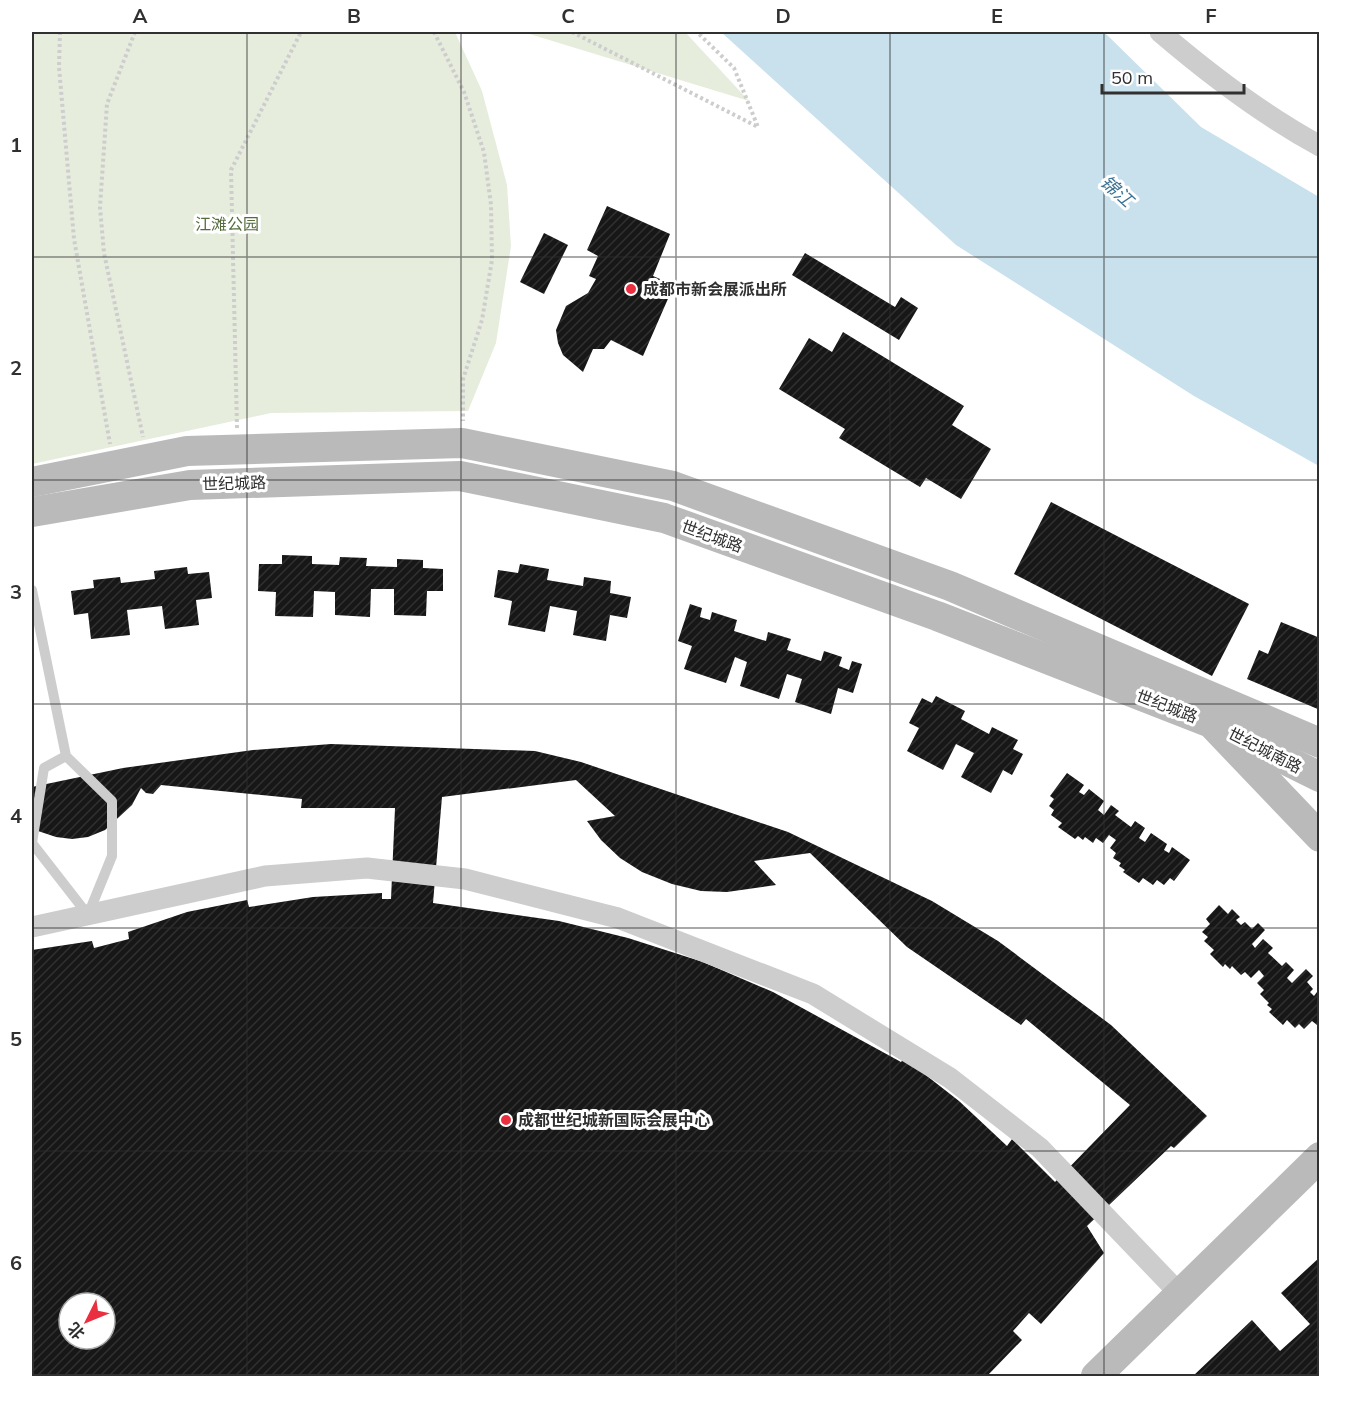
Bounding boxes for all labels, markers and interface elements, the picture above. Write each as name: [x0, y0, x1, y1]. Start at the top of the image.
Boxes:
text: A: [133, 3, 148, 28]
text: B: [347, 3, 361, 28]
text: C: [561, 3, 575, 28]
text: D: [775, 3, 791, 28]
text: E: [991, 3, 1003, 28]
text: F: [1205, 3, 1217, 28]
scale bar: [1102, 57, 1244, 95]
text: 50 m: [1111, 66, 1153, 89]
text: 1: [10, 132, 22, 157]
water label: 锦江: [1096, 170, 1140, 213]
park label: 江滩公园: [195, 214, 259, 234]
place label: 成都市新会展派出所: [643, 279, 787, 299]
marker: 成都市新会展派出所: [624, 282, 638, 296]
text: 2: [10, 355, 22, 380]
street label: 世纪城路: [202, 472, 266, 494]
street label: 世纪城路: [679, 516, 745, 556]
text: 3: [10, 579, 22, 604]
street label: 世纪城路: [1134, 685, 1200, 727]
street label: 世纪城南路: [1225, 723, 1305, 777]
text: 4: [10, 803, 22, 828]
text: 5: [10, 1026, 22, 1051]
place label: 成都世纪城新国际会展中心: [518, 1110, 710, 1130]
marker: 成都世纪城新国际会展中心: [499, 1113, 513, 1127]
text: 6: [10, 1250, 22, 1275]
north arrow: [57, 1291, 117, 1351]
text: 北: [63, 1319, 89, 1344]

